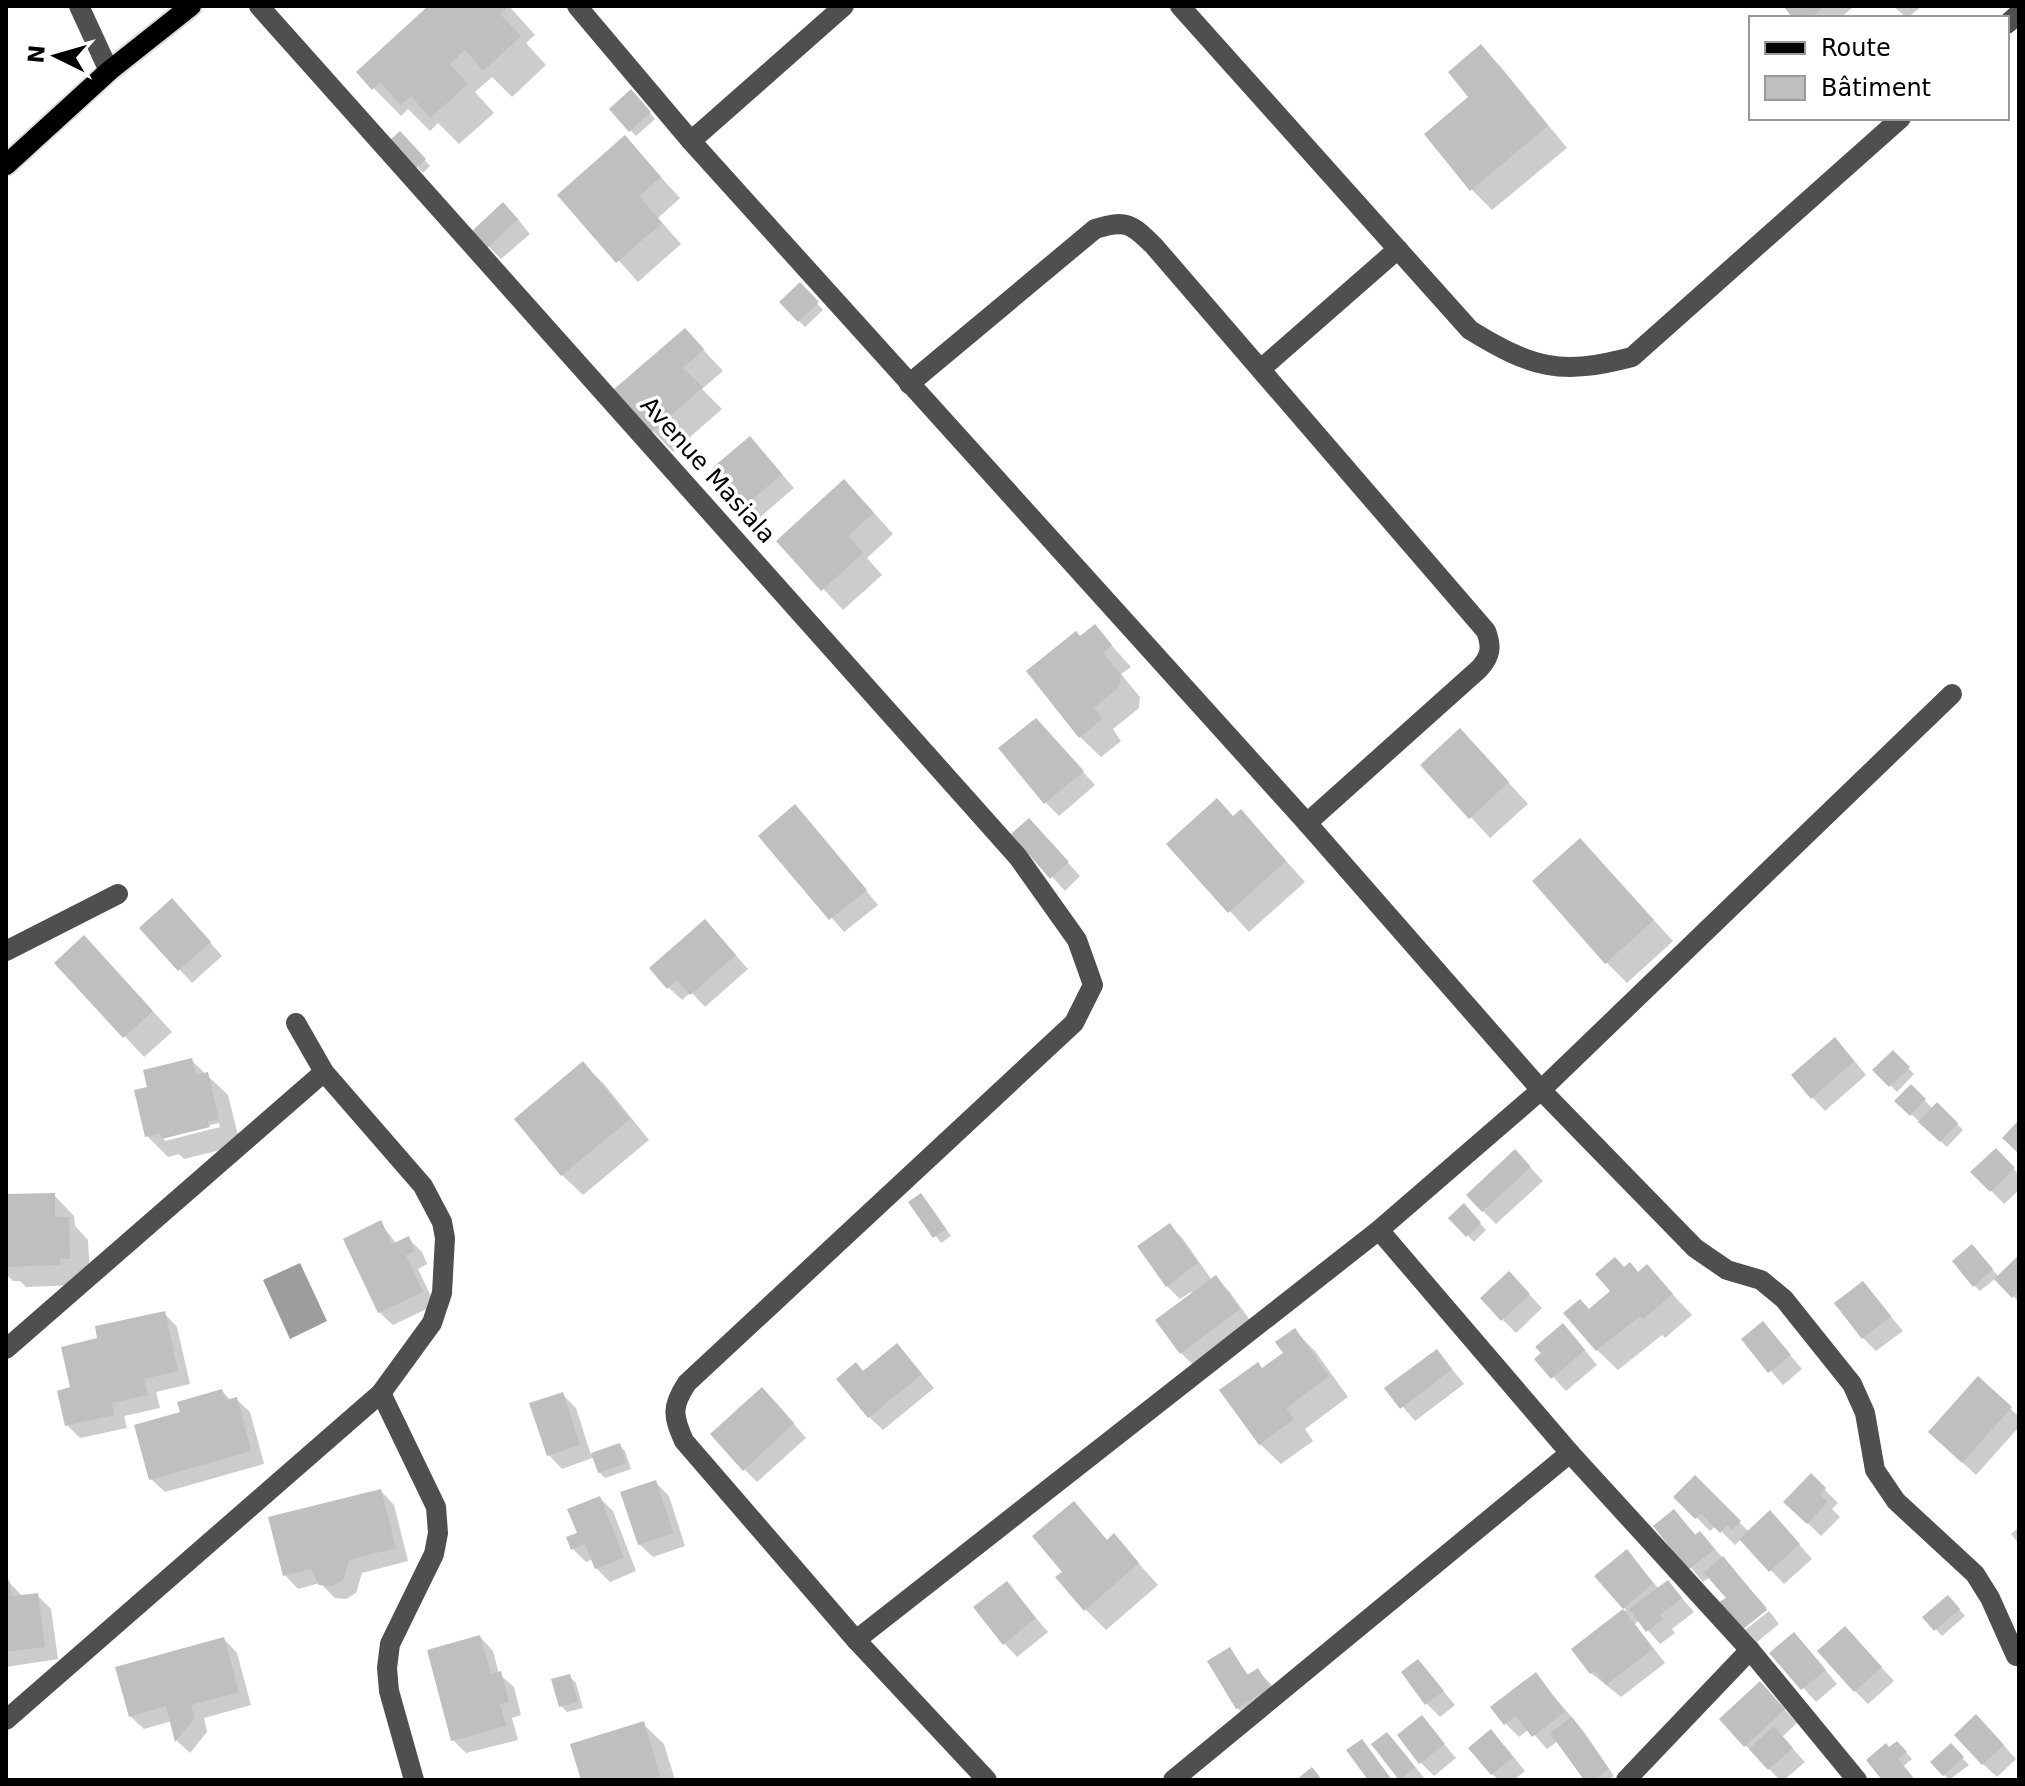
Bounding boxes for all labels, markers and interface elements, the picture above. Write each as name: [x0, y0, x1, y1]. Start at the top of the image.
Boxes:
north arrow: [16, 16, 96, 96]
legend: [1749, 16, 2009, 120]
text: Route: [1821, 34, 1891, 62]
text: N: [23, 44, 50, 65]
text: Bâtiment: [1821, 74, 1931, 102]
street label: Avenue Masiala: [635, 391, 781, 549]

